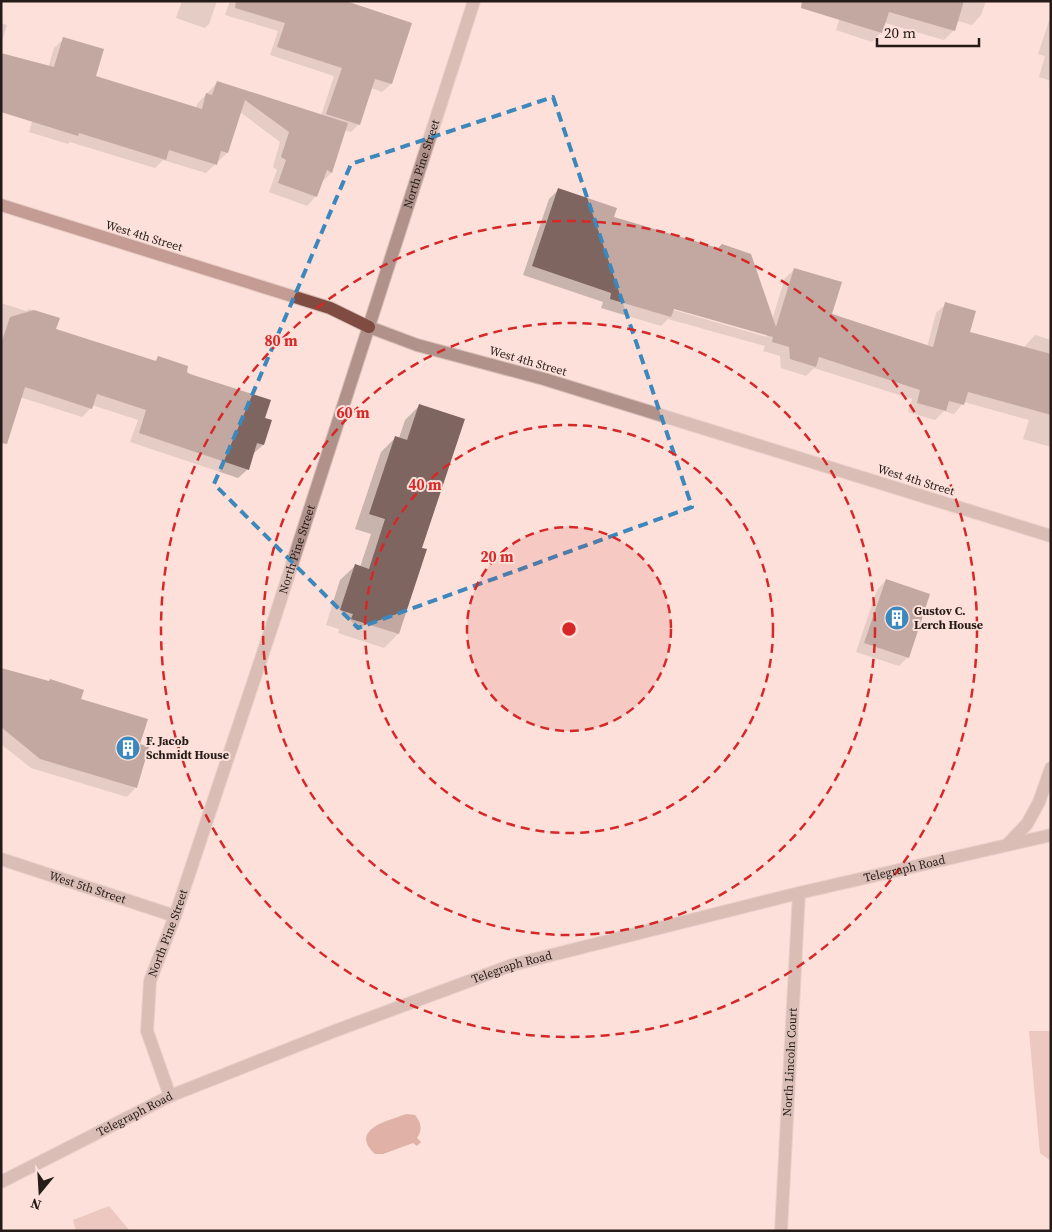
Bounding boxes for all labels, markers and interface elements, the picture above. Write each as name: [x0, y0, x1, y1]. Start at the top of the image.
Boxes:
scale bar: [877, 15, 980, 47]
text: 20 m: [884, 22, 916, 43]
street label: North Pine Street: [399, 117, 443, 211]
street label: West 4th Street: [104, 217, 185, 255]
text: 80 m: [264, 330, 298, 351]
street label: West 4th Street: [488, 342, 569, 380]
text: 60 m: [336, 402, 370, 423]
street label: West 4th Street: [876, 461, 957, 499]
text: 40 m: [408, 474, 442, 495]
street label: North Pine Street: [275, 503, 319, 596]
text: 20 m: [480, 546, 514, 567]
place label: Gustov C. Lerch House: [914, 603, 983, 633]
building icon: Gustov C. Lerch House: [884, 605, 910, 631]
centre of rings: [560, 620, 578, 638]
place label: F. Jacob Schmidt House: [146, 733, 229, 763]
building icon: F. Jacob Schmidt House: [115, 735, 141, 761]
street label: Telegraph Road: [862, 852, 947, 886]
street label: West 5th Street: [47, 867, 128, 907]
street label: North Pine Street: [144, 887, 191, 980]
street label: Telegraph Road: [469, 947, 554, 987]
street label: North Lincoln Court: [779, 1007, 801, 1117]
street label: Telegraph Road: [94, 1088, 176, 1140]
north arrow: [15, 1167, 65, 1217]
text: N: [28, 1193, 44, 1215]

